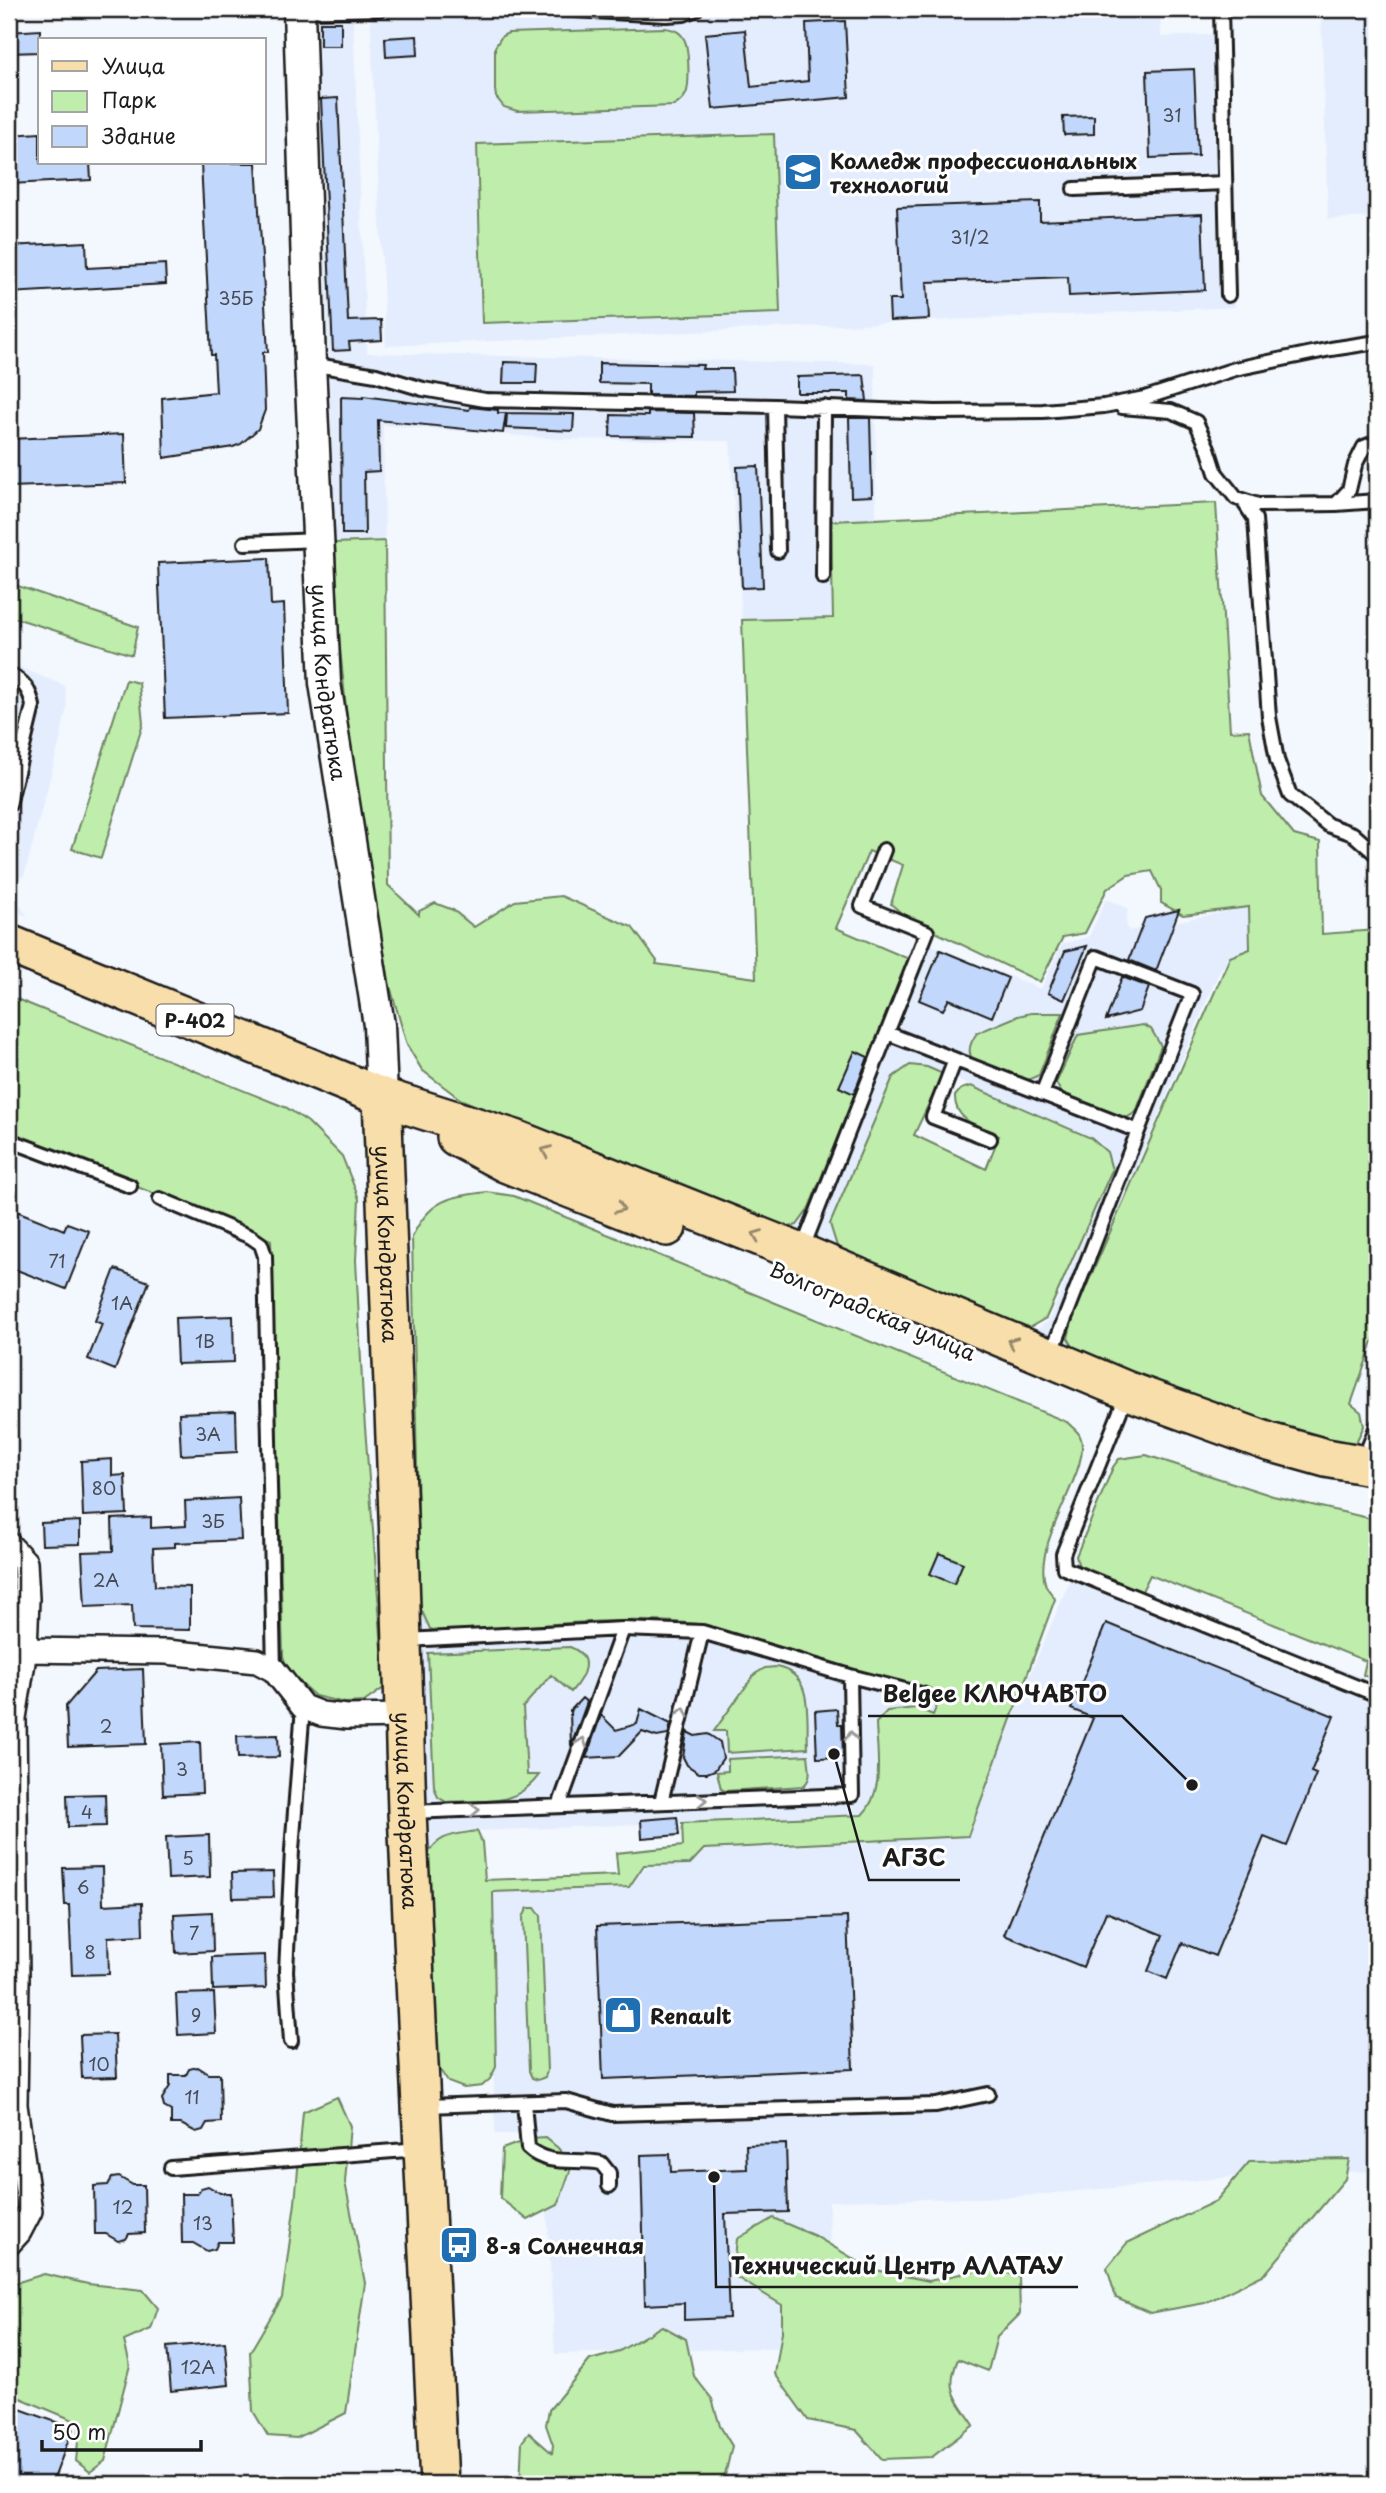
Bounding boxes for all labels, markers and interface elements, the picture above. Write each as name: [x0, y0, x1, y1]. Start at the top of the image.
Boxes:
legend: [38, 38, 266, 164]
text: Улица: [102, 49, 165, 81]
text: Парк: [102, 83, 157, 115]
house number: 31: [1163, 101, 1181, 128]
text: Здание: [102, 119, 176, 151]
place label: Колледж профессиональных технологий: [830, 144, 1137, 200]
school or university icon: Колледж профессиональных технологий: [782, 151, 824, 193]
house number: 31/2: [951, 223, 989, 250]
house number: 35Б: [219, 284, 253, 311]
street label: улица Кондратюка: [304, 583, 356, 783]
road number: Р-402: [156, 1004, 234, 1036]
street label: улица Кондратюка: [368, 1145, 407, 1343]
one-way arrow: [541, 1145, 553, 1159]
one-way arrow: [614, 1200, 626, 1214]
one-way arrow: [752, 1230, 764, 1244]
house number: 71: [49, 1247, 65, 1274]
street label: Волгоградская улица: [765, 1252, 982, 1368]
house number: 1А: [111, 1289, 133, 1316]
house number: 1В: [195, 1327, 215, 1354]
one-way arrow: [1007, 1336, 1020, 1350]
house number: 3А: [195, 1420, 221, 1447]
house number: 80: [92, 1474, 116, 1501]
house number: 3Б: [201, 1507, 225, 1534]
house number: 2А: [93, 1566, 119, 1593]
callout: Belgee КЛЮЧАВТО: [868, 1672, 1122, 1716]
text: Belgee КЛЮЧАВТО: [883, 1675, 1107, 1710]
one-way arrow: [675, 1706, 689, 1718]
street label: улица Кондратюка: [388, 1711, 428, 1910]
house number: 2: [100, 1712, 112, 1739]
one-way arrow: [843, 1730, 858, 1741]
one-way arrow: [574, 1737, 588, 1749]
house number: 3: [176, 1755, 188, 1782]
one-way arrow: [697, 1793, 708, 1808]
house number: 4: [81, 1798, 93, 1825]
one-way arrow: [469, 1802, 480, 1817]
callout: АГЗС: [869, 1836, 960, 1880]
text: АГЗС: [882, 1839, 946, 1874]
house number: 5: [182, 1844, 194, 1871]
house number: 6: [77, 1873, 89, 1900]
house number: 7: [189, 1919, 199, 1946]
house number: 8: [84, 1938, 96, 1965]
shop icon: Renault: [602, 1994, 644, 2036]
place label: Renault: [650, 1999, 732, 2031]
house number: 9: [191, 2001, 201, 2028]
house number: 10: [88, 2050, 110, 2077]
house number: 11: [184, 2083, 200, 2110]
house number: 12: [113, 2193, 133, 2220]
house number: 13: [193, 2209, 213, 2236]
bus stop icon: 8-я Солнечная: [438, 2224, 480, 2266]
place label: 8-я Солнечная: [486, 2229, 644, 2261]
callout: Технический Центр АЛАТАУ: [716, 2243, 1078, 2287]
text: Технический Центр АЛАТАУ: [731, 2247, 1063, 2282]
house number: 12А: [181, 2353, 216, 2380]
scale bar: [42, 2409, 201, 2453]
text: 50 m: [52, 2415, 106, 2447]

